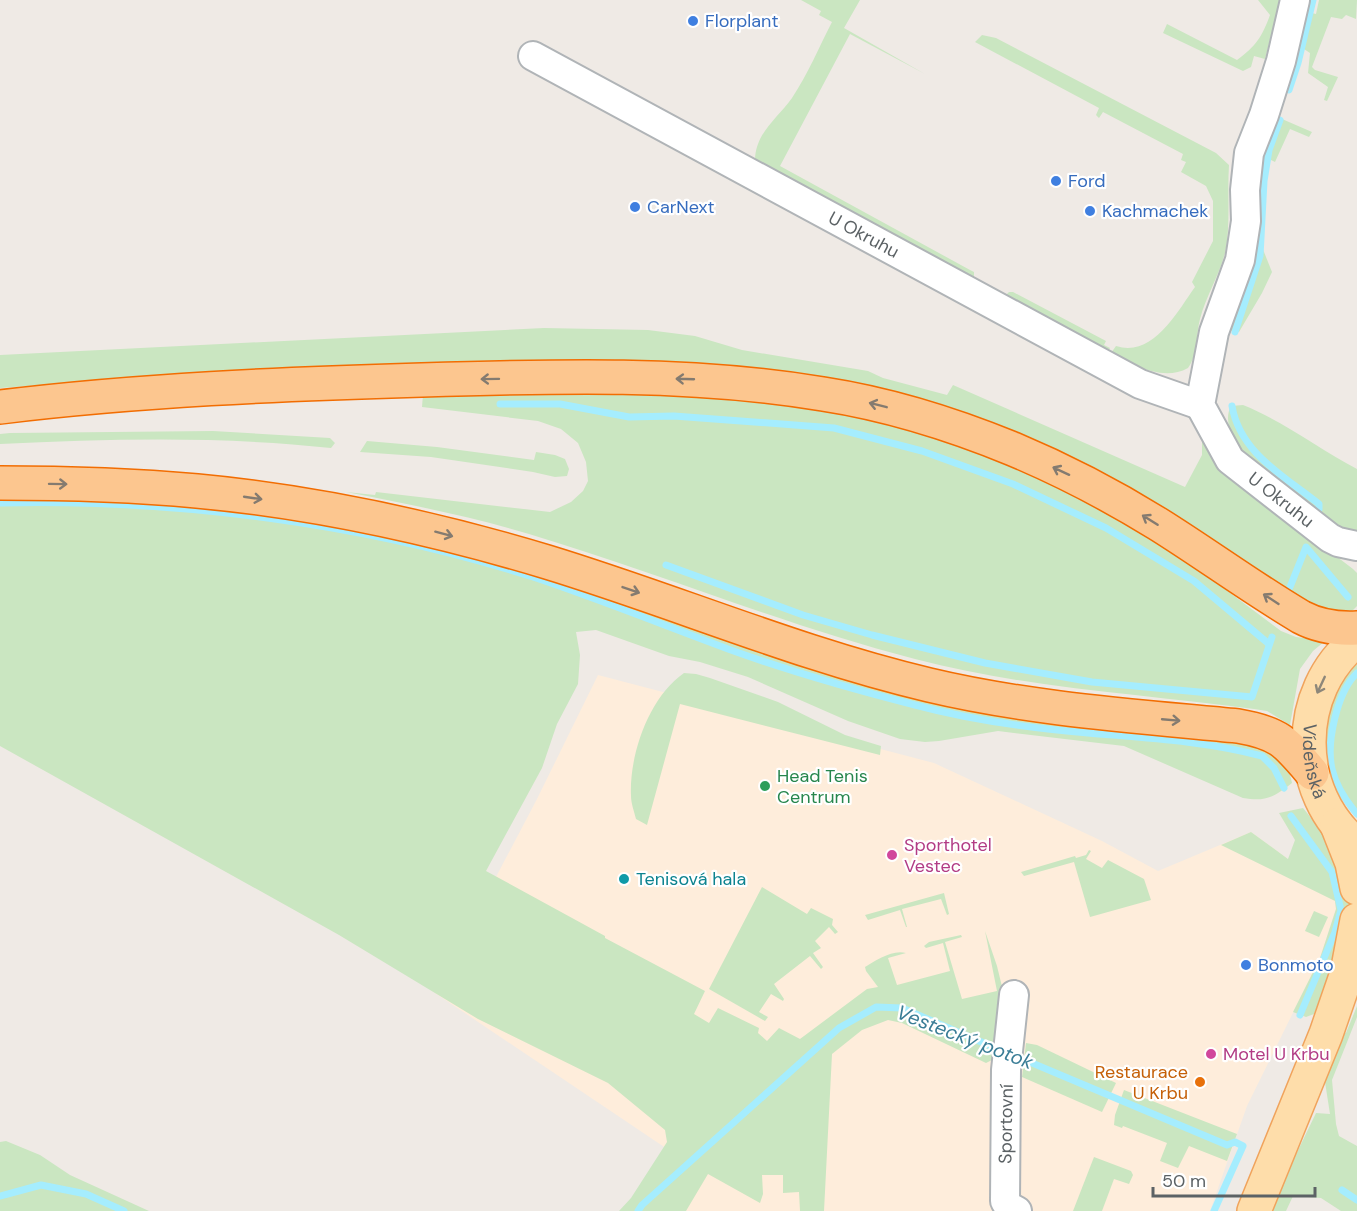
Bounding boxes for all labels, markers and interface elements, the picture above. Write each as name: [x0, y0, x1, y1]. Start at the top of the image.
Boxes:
place label: Florplant: [705, 9, 778, 33]
marker: Florplant: [686, 14, 700, 28]
place label: Ford: [1068, 169, 1106, 193]
marker: Ford: [1049, 174, 1063, 188]
place label: CarNext: [647, 195, 715, 219]
place label: Kachmachek: [1102, 199, 1208, 223]
marker: CarNext: [628, 200, 642, 214]
marker: Kachmachek: [1083, 204, 1097, 218]
street label: U Okruhu: [824, 206, 904, 264]
one-way arrow: [480, 373, 500, 384]
one-way arrow: [675, 373, 695, 384]
one-way arrow: [869, 399, 888, 411]
one-way arrow: [1053, 464, 1071, 476]
street label: U Okruhu: [1243, 467, 1319, 533]
one-way arrow: [48, 478, 68, 489]
one-way arrow: [242, 492, 262, 503]
one-way arrow: [1142, 513, 1159, 525]
one-way arrow: [434, 529, 453, 541]
one-way arrow: [621, 585, 640, 596]
one-way arrow: [1263, 593, 1280, 605]
one-way arrow: [1315, 676, 1327, 694]
one-way arrow: [1161, 715, 1181, 726]
street label: Vídeňská: [1297, 722, 1332, 802]
place label: Head Tenis Centrum: [777, 764, 868, 809]
marker: Head Tenis Centrum: [758, 779, 772, 793]
place label: Sporthotel Vestec: [904, 833, 992, 878]
marker: Sporthotel Vestec: [885, 848, 899, 862]
place label: Tenisová hala: [636, 867, 746, 891]
marker: Tenisová hala: [617, 872, 631, 886]
place label: Bonmoto: [1258, 953, 1334, 977]
marker: Bonmoto: [1239, 958, 1253, 972]
water label: Vestecký potok: [893, 999, 1038, 1075]
place label: Motel U Krbu: [1223, 1042, 1330, 1066]
marker: Motel U Krbu: [1204, 1047, 1218, 1061]
place label: Restaurace U Krbu: [1095, 1060, 1188, 1105]
marker: Restaurace U Krbu: [1193, 1075, 1207, 1089]
street label: Sportovní: [993, 1084, 1019, 1164]
scale bar: [1153, 1160, 1315, 1198]
text: 50 m: [1162, 1169, 1206, 1193]

